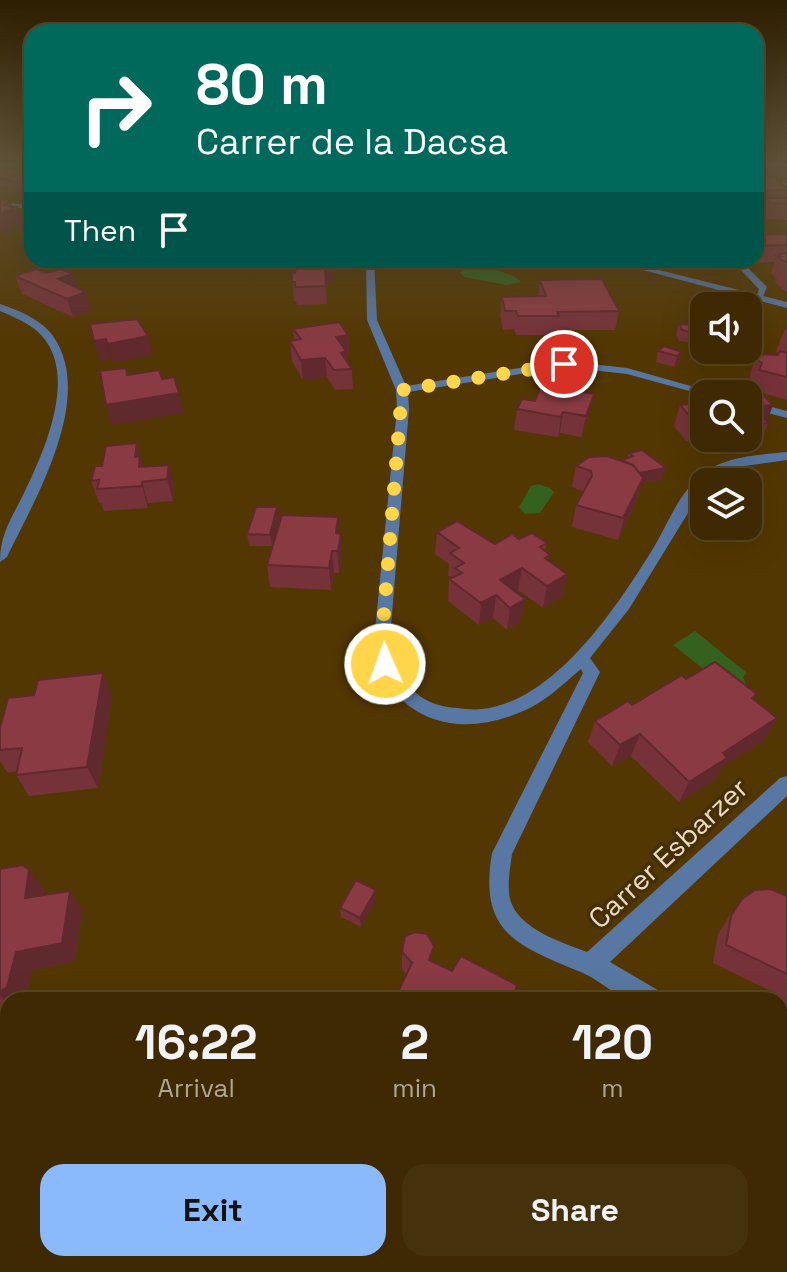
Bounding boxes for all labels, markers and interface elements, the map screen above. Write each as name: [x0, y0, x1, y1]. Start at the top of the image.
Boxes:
text: 80 m: [196, 49, 328, 120]
icon: right: [64, 56, 168, 160]
text: Carrer de la Dacsa: [196, 119, 508, 165]
icon: arrive: [152, 208, 196, 252]
text: Then: [64, 211, 136, 250]
map controls: [690, 292, 762, 540]
button: sound: [690, 292, 762, 364]
pin: [530, 330, 598, 398]
icon: arrive: [542, 342, 586, 386]
button: search: [690, 380, 762, 452]
button: layers: [690, 468, 762, 540]
position arrow: [343, 622, 427, 706]
street label: Carrer Esbarzer: [581, 770, 755, 936]
text: 16:22: [135, 1012, 258, 1073]
text: 2: [400, 1012, 429, 1073]
text: 120: [572, 1012, 653, 1073]
text: Arrival: [158, 1071, 235, 1105]
text: min: [392, 1071, 437, 1105]
text: m: [601, 1071, 624, 1105]
button: Exit: [40, 1164, 386, 1256]
button: Share: [402, 1164, 748, 1256]

